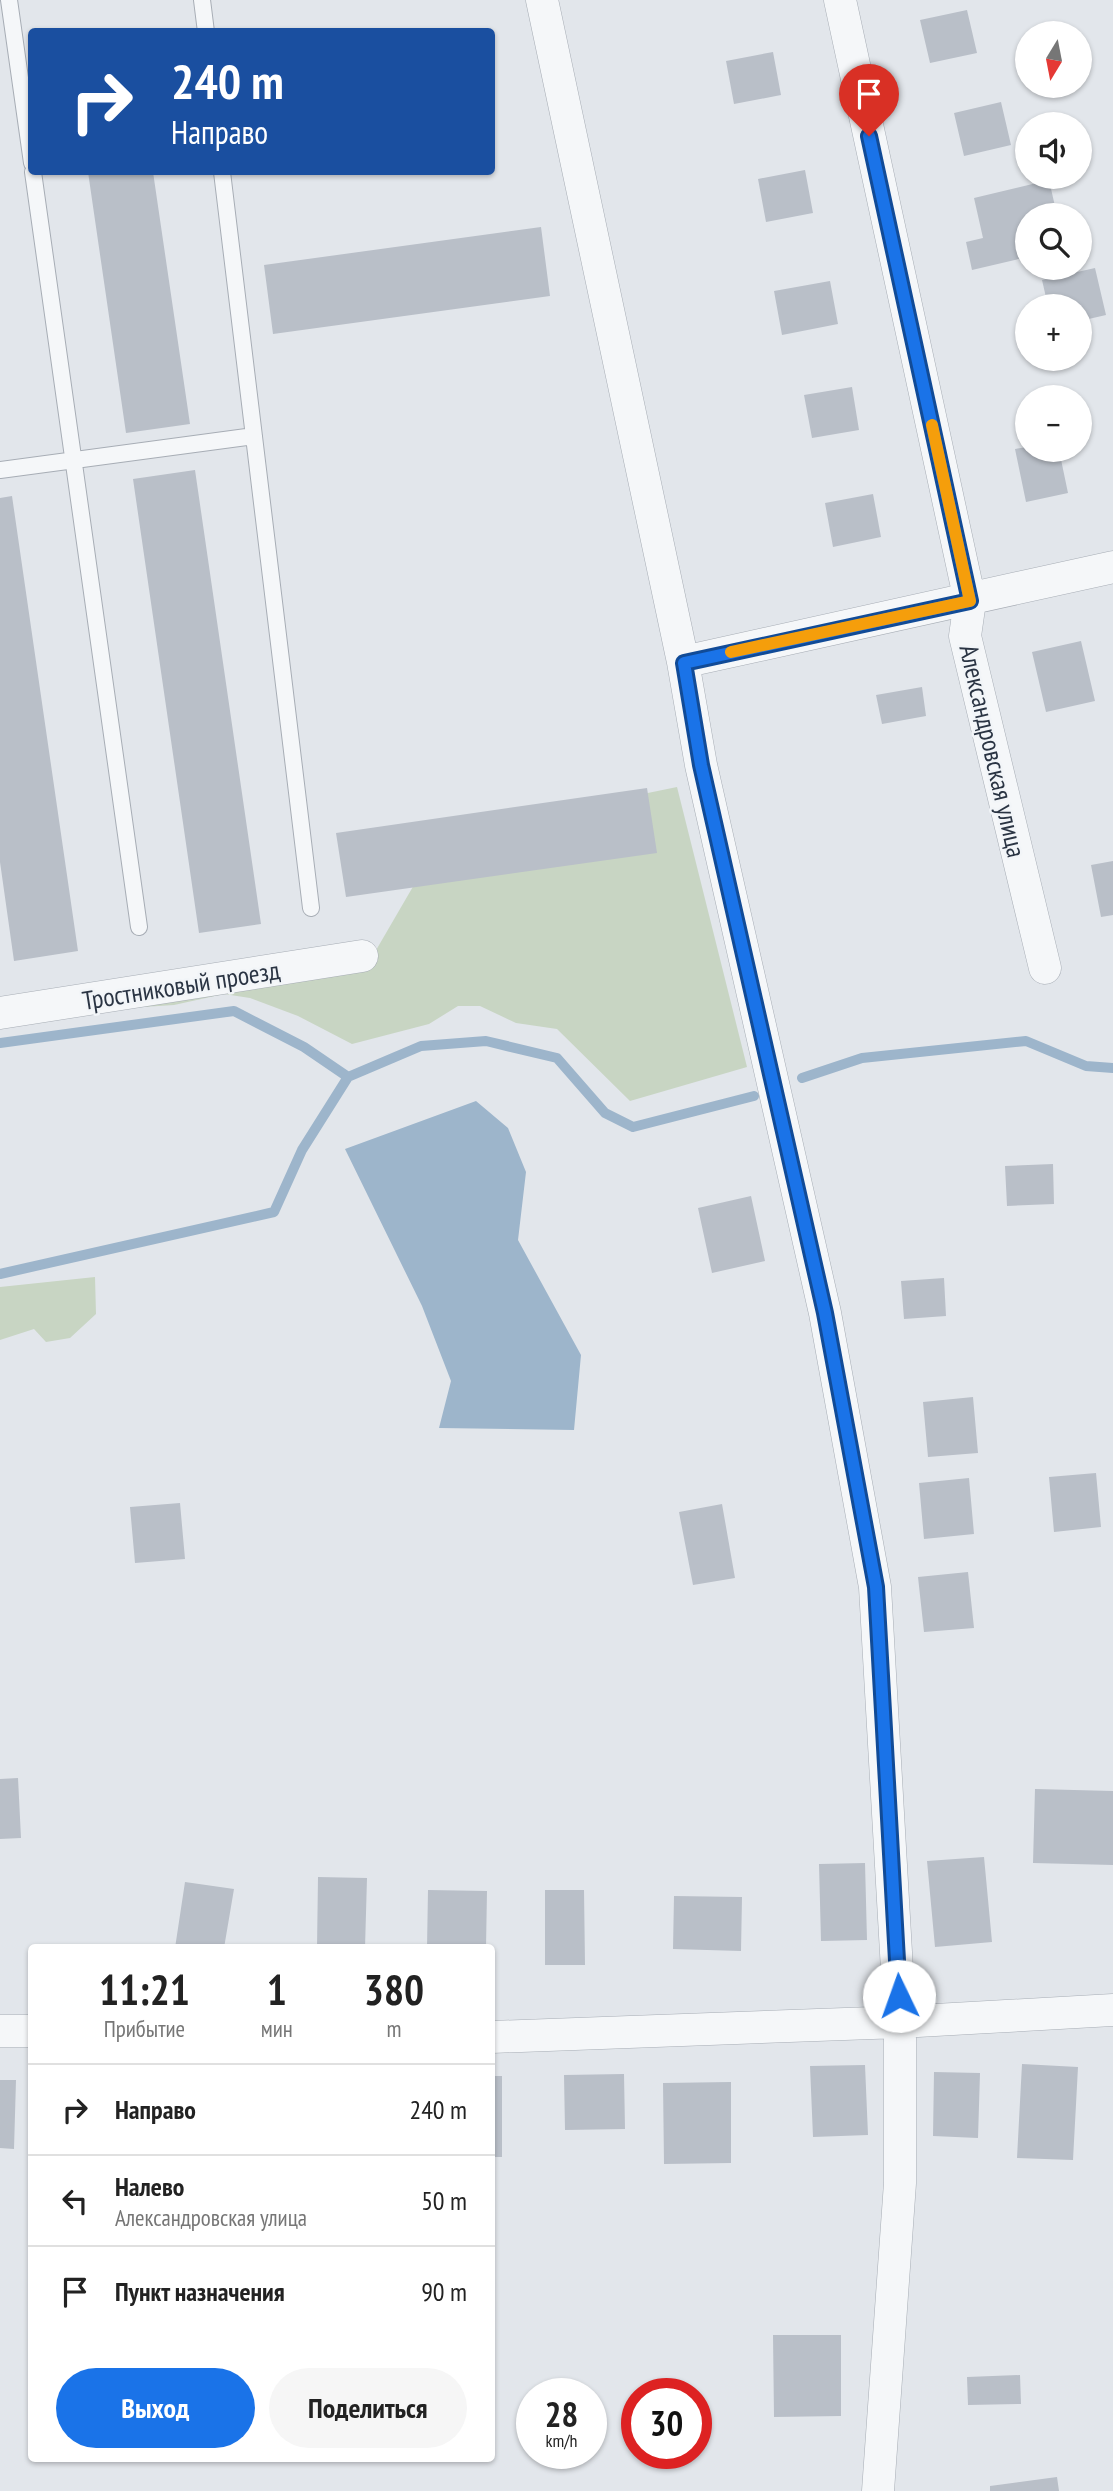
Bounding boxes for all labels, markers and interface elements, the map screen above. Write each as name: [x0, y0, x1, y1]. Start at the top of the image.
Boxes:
north arrow: [1015, 21, 1092, 98]
map controls: [1015, 21, 1092, 462]
text: 240 m: [171, 49, 284, 113]
icon: right: [56, 56, 147, 147]
pin: [839, 64, 899, 136]
icon: arrive: [850, 75, 888, 113]
text: Направо: [171, 111, 268, 153]
button: sound: [1015, 112, 1092, 189]
button: search: [1015, 203, 1092, 280]
button: +: [1015, 294, 1092, 371]
button: −: [1015, 385, 1092, 462]
street label: Александровская улица: [952, 642, 1034, 860]
street label: Тростниковый проезд: [80, 953, 282, 1017]
position arrow: [862, 1959, 936, 2033]
text: 11:21: [99, 1962, 190, 2017]
text: 1: [267, 1962, 287, 2017]
text: 380: [364, 1962, 424, 2017]
text: Прибытие: [104, 2014, 185, 2043]
text: мин: [261, 2014, 293, 2043]
text: m: [386, 2014, 401, 2043]
icon: right: [56, 2091, 94, 2129]
text: Направо: [115, 2093, 196, 2126]
text: 240 m: [409, 2093, 467, 2126]
text: Налево: [115, 2170, 184, 2203]
icon: left: [56, 2182, 94, 2220]
text: 50 m: [421, 2184, 467, 2217]
text: Александровская улица: [115, 2203, 307, 2232]
icon: arrive: [56, 2273, 94, 2311]
text: Пункт назначения: [115, 2275, 285, 2308]
text: 90 m: [421, 2275, 467, 2308]
button: Выход: [56, 2368, 255, 2448]
button: Поделиться: [269, 2368, 467, 2448]
speed limit sign: 30: [621, 2378, 712, 2469]
text: 28: [545, 2391, 578, 2437]
text: km/h: [546, 2429, 577, 2452]

